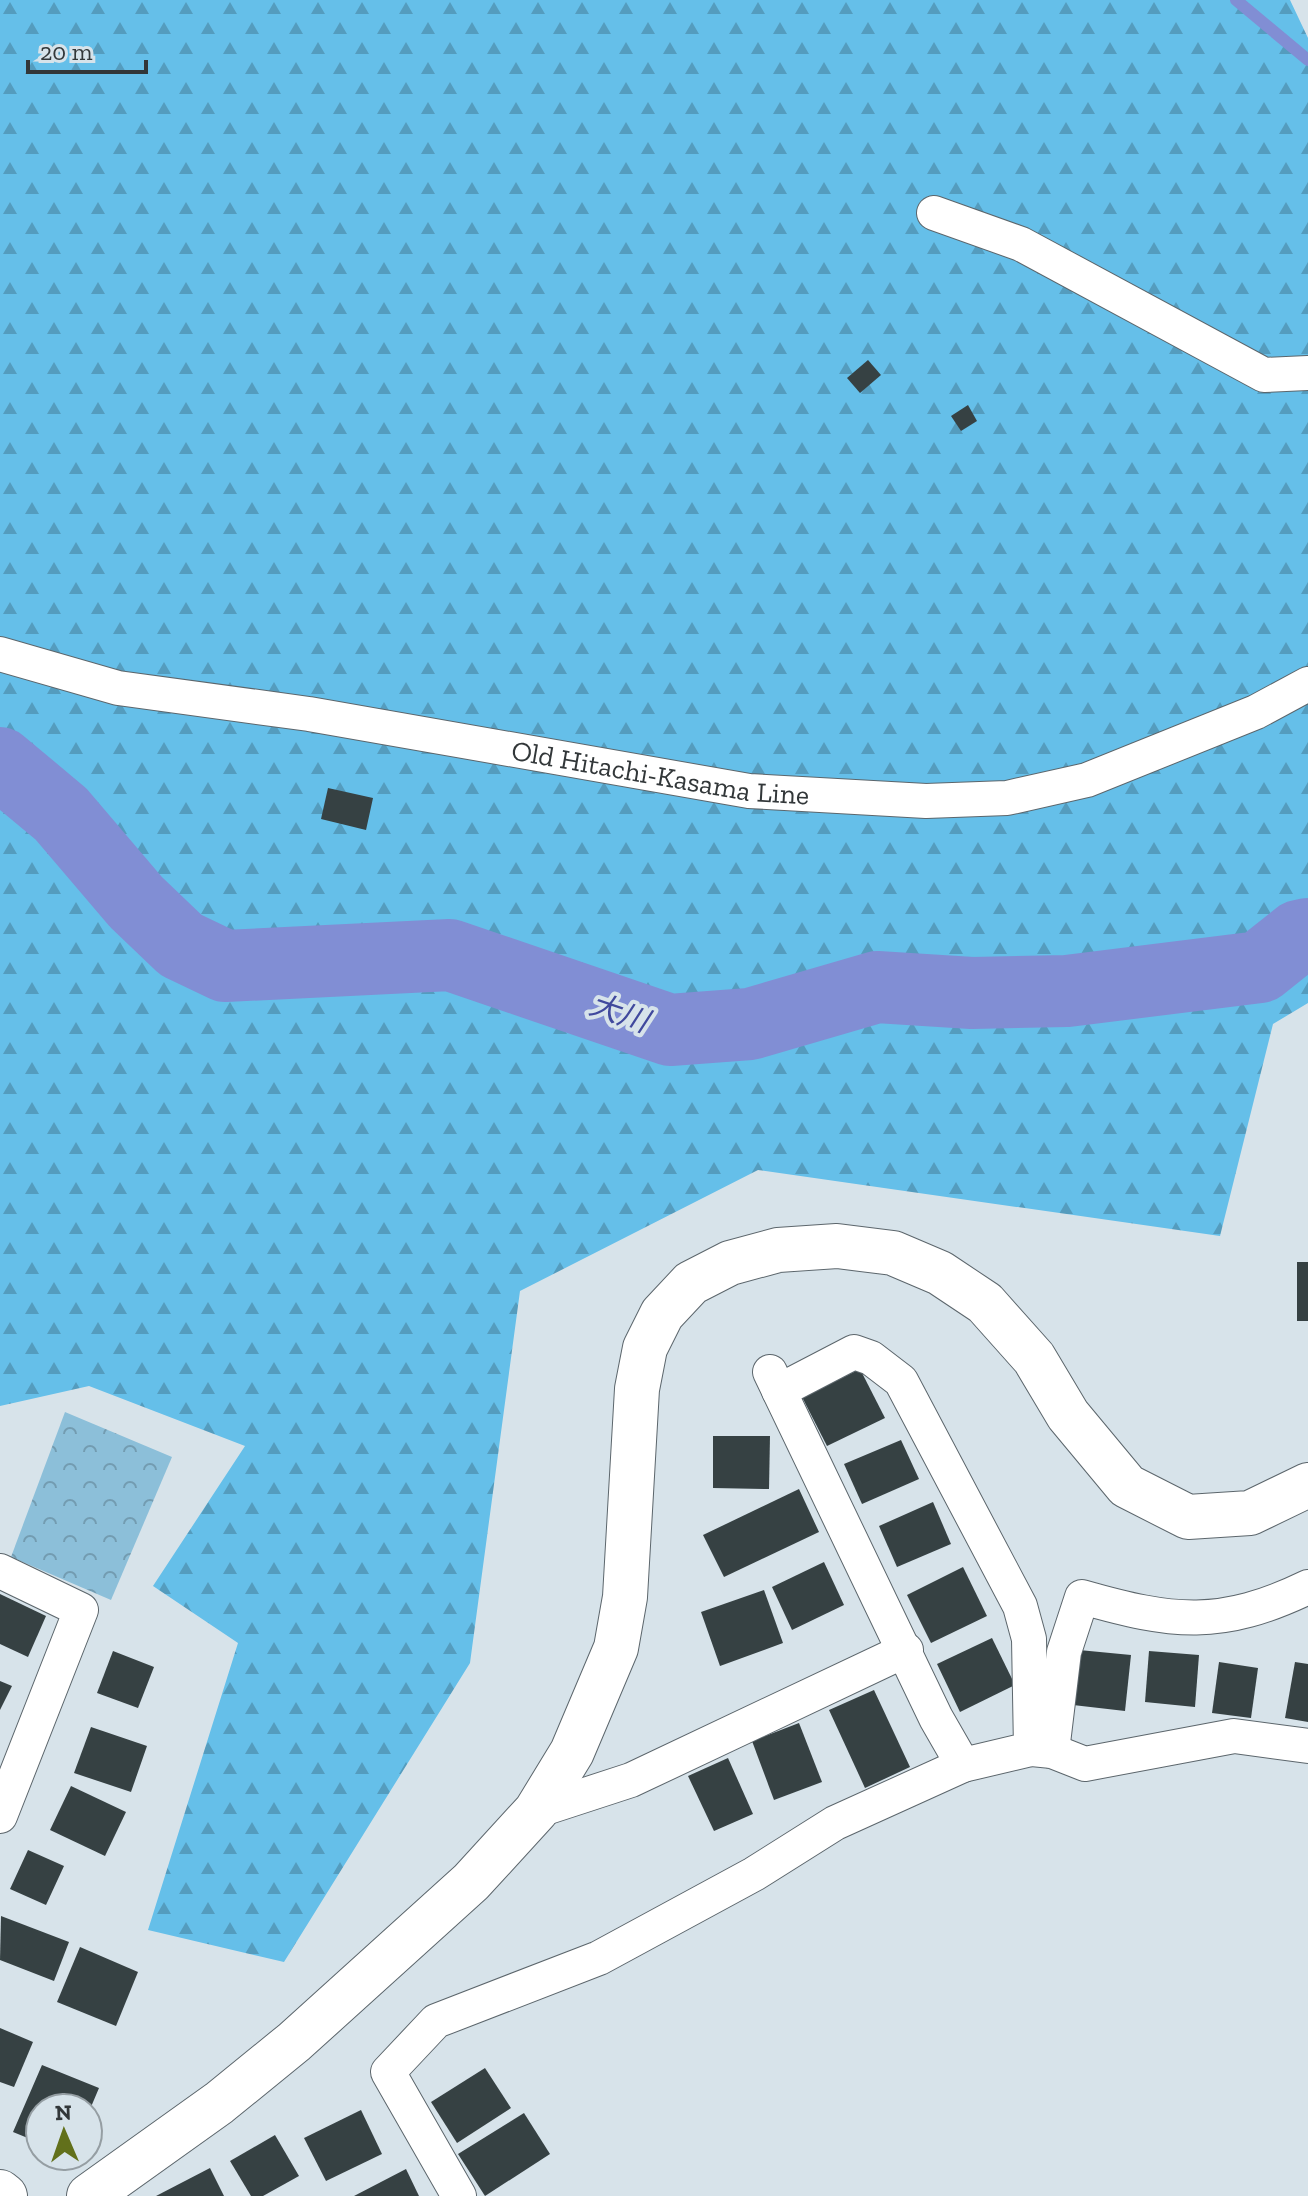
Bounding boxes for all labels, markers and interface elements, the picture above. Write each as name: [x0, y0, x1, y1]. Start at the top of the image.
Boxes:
scale bar: [28, 24, 146, 74]
text: 20 m: [40, 37, 93, 66]
street label: Old Hitachi-Kasama Line: [509, 734, 810, 811]
water label: 大川: [585, 986, 656, 1041]
north arrow: [24, 2092, 104, 2172]
text: N: [54, 2099, 72, 2126]

